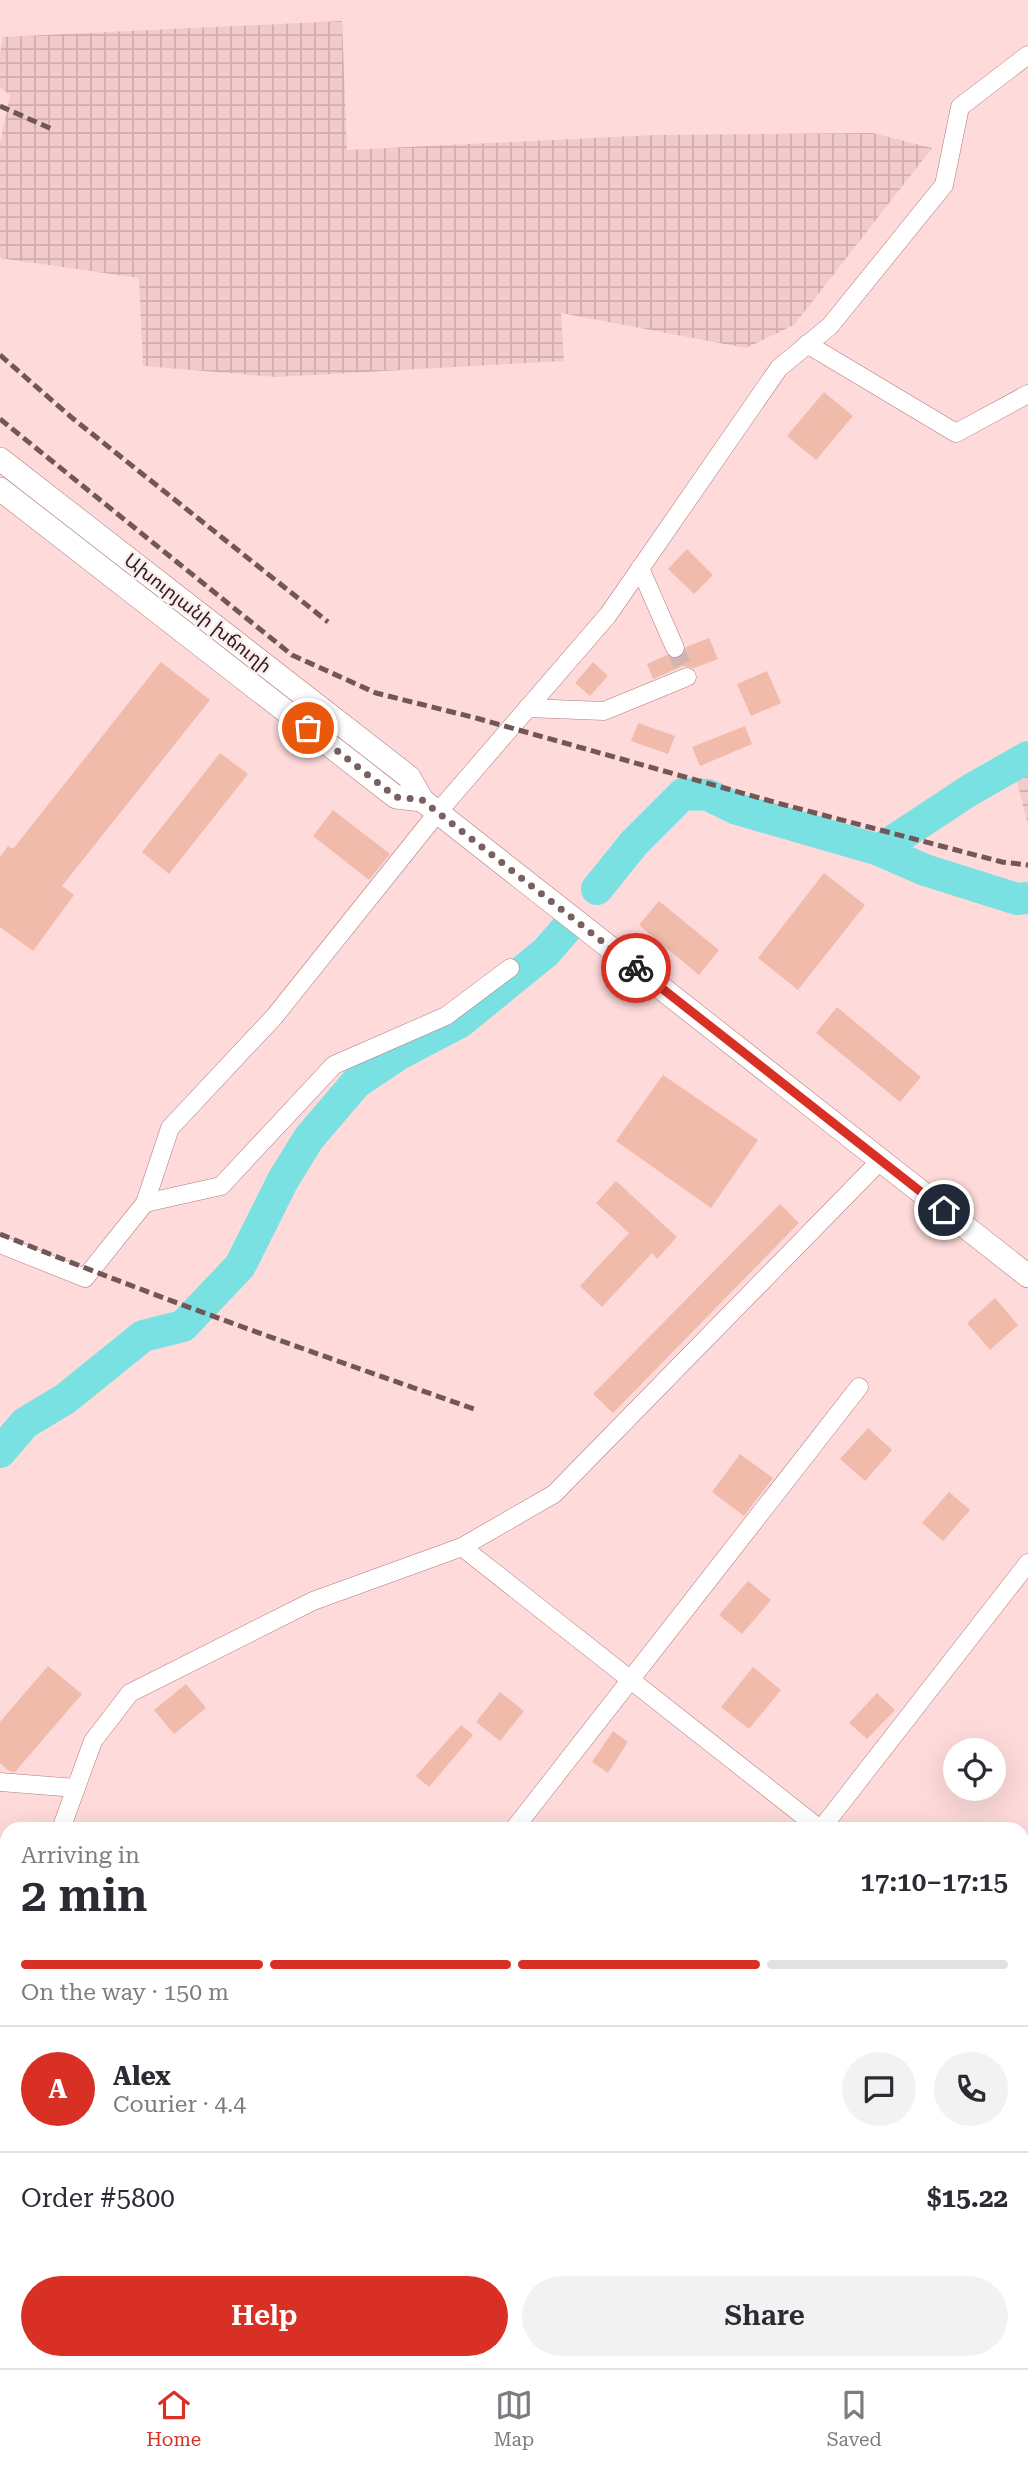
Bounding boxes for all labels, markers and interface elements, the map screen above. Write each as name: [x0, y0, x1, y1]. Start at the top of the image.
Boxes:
street label: Ախուրյանի խճուղի: [120, 548, 276, 678]
pin: [278, 698, 338, 758]
icon: bag: [289, 709, 327, 747]
courier: [601, 933, 671, 1003]
icon: bike: [617, 949, 655, 987]
pin: [914, 1180, 974, 1240]
icon: home: [925, 1191, 963, 1229]
map controls: [943, 1738, 1006, 1801]
button: locate: [943, 1738, 1006, 1801]
text: Arriving in: [21, 1842, 140, 1869]
text: 17:10–17:15: [860, 1867, 1008, 1897]
text: 2 min: [21, 1868, 148, 1922]
text: On the way · 150 m: [21, 1979, 229, 2006]
button: chat: [842, 2052, 916, 2126]
button: phone: [934, 2052, 1008, 2126]
text: Alex: [113, 2061, 171, 2091]
text: A: [49, 2074, 67, 2104]
text: Courier · 4.4: [113, 2091, 246, 2118]
text: Order #5800: [21, 2183, 175, 2213]
text: $15.22: [927, 2183, 1008, 2213]
button: Help: [21, 2276, 508, 2356]
button: Share: [522, 2276, 1008, 2356]
tab: Home: [146, 2386, 201, 2451]
tab: Map: [494, 2386, 534, 2451]
tab: Saved: [827, 2386, 882, 2451]

